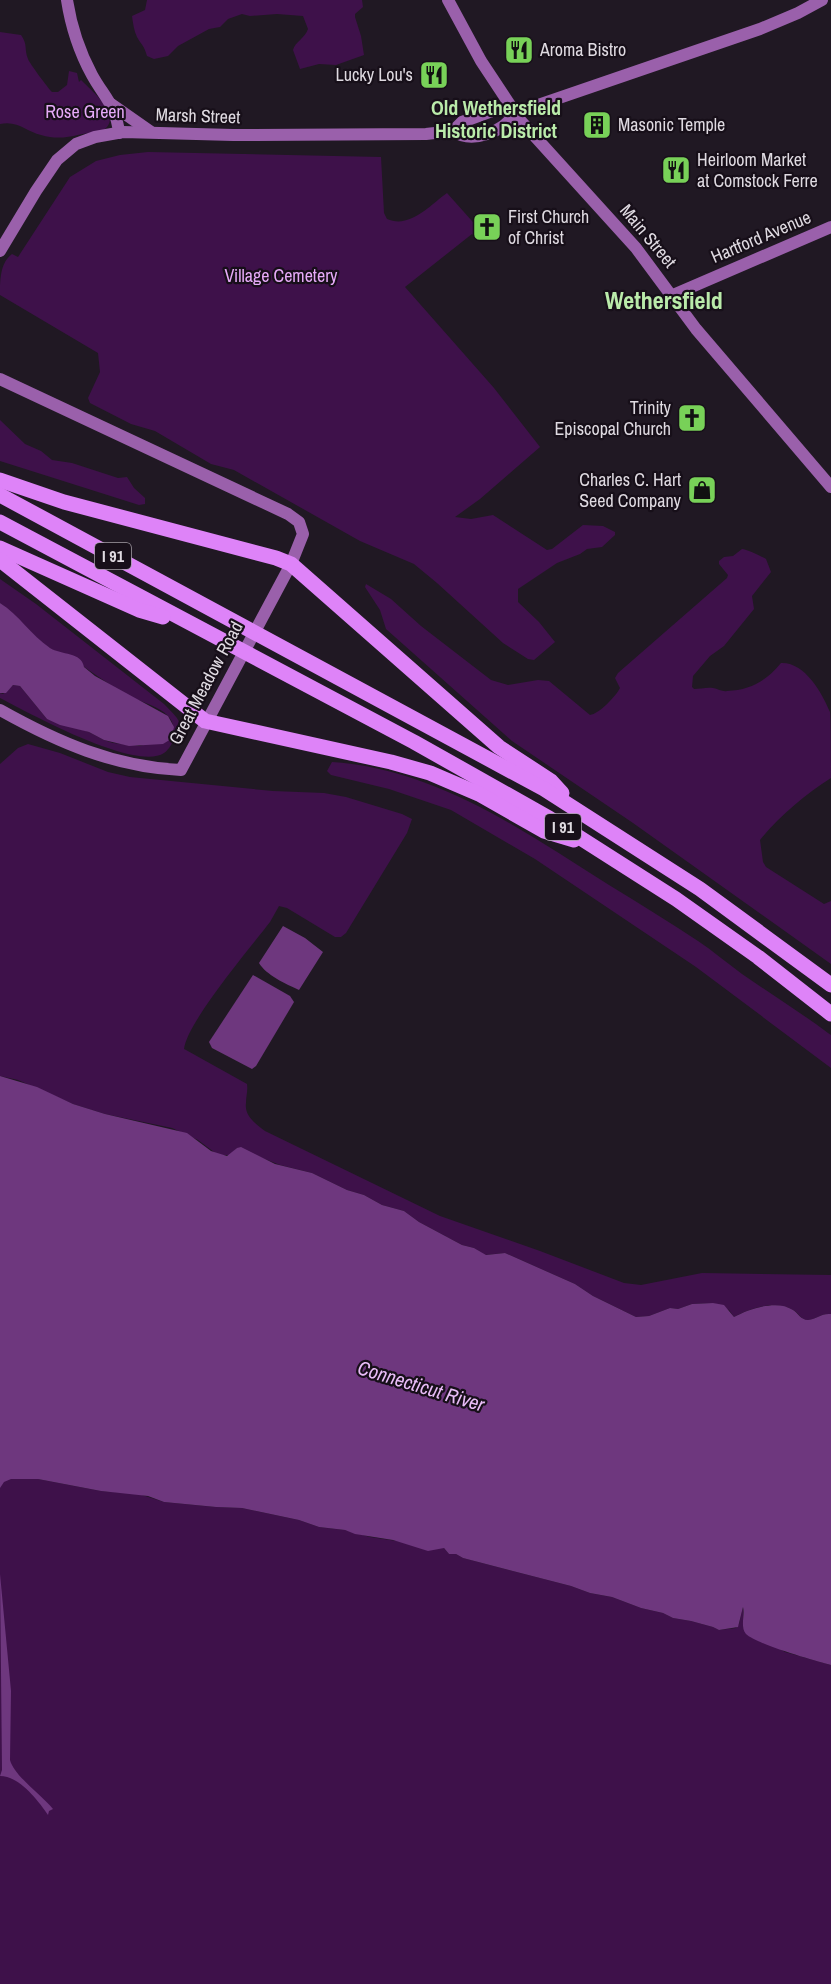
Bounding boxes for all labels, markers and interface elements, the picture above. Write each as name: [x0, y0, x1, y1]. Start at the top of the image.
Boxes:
restaurant icon: Aroma Bistro: [503, 34, 535, 66]
place label: Aroma Bistro: [539, 37, 626, 62]
restaurant icon: Lucky Lou's: [418, 59, 450, 91]
place label: Lucky Lou's: [336, 62, 413, 87]
district label: Old Wethersfield Historic District: [431, 94, 561, 144]
park label: Rose Green: [45, 99, 125, 124]
street label: Marsh Street: [155, 102, 241, 129]
building icon: Masonic Temple: [581, 109, 613, 141]
place label: Masonic Temple: [618, 112, 725, 137]
place label: Heirloom Market at Comstock Ferre: [697, 147, 818, 193]
restaurant icon: Heirloom Market at Comstock Ferre: [660, 154, 692, 186]
street label: Main Street: [614, 198, 682, 273]
place label: First Church of Christ: [508, 204, 589, 250]
street label: Hartford Avenue: [707, 204, 815, 269]
church icon: First Church of Christ: [471, 211, 503, 243]
park label: Village Cemetery: [225, 263, 338, 288]
district label: Wethersfield: [605, 284, 723, 316]
place label: Trinity Episcopal Church: [555, 395, 672, 441]
church icon: Trinity Episcopal Church: [676, 402, 708, 434]
place label: Charles C. Hart Seed Company: [579, 467, 682, 513]
shop icon: Charles C. Hart Seed Company: [686, 474, 718, 506]
road number: I 91: [95, 543, 131, 569]
street label: Great Meadow Road: [163, 617, 249, 749]
road number: I 91: [545, 814, 581, 840]
water label: Connecticut River: [354, 1353, 488, 1418]

